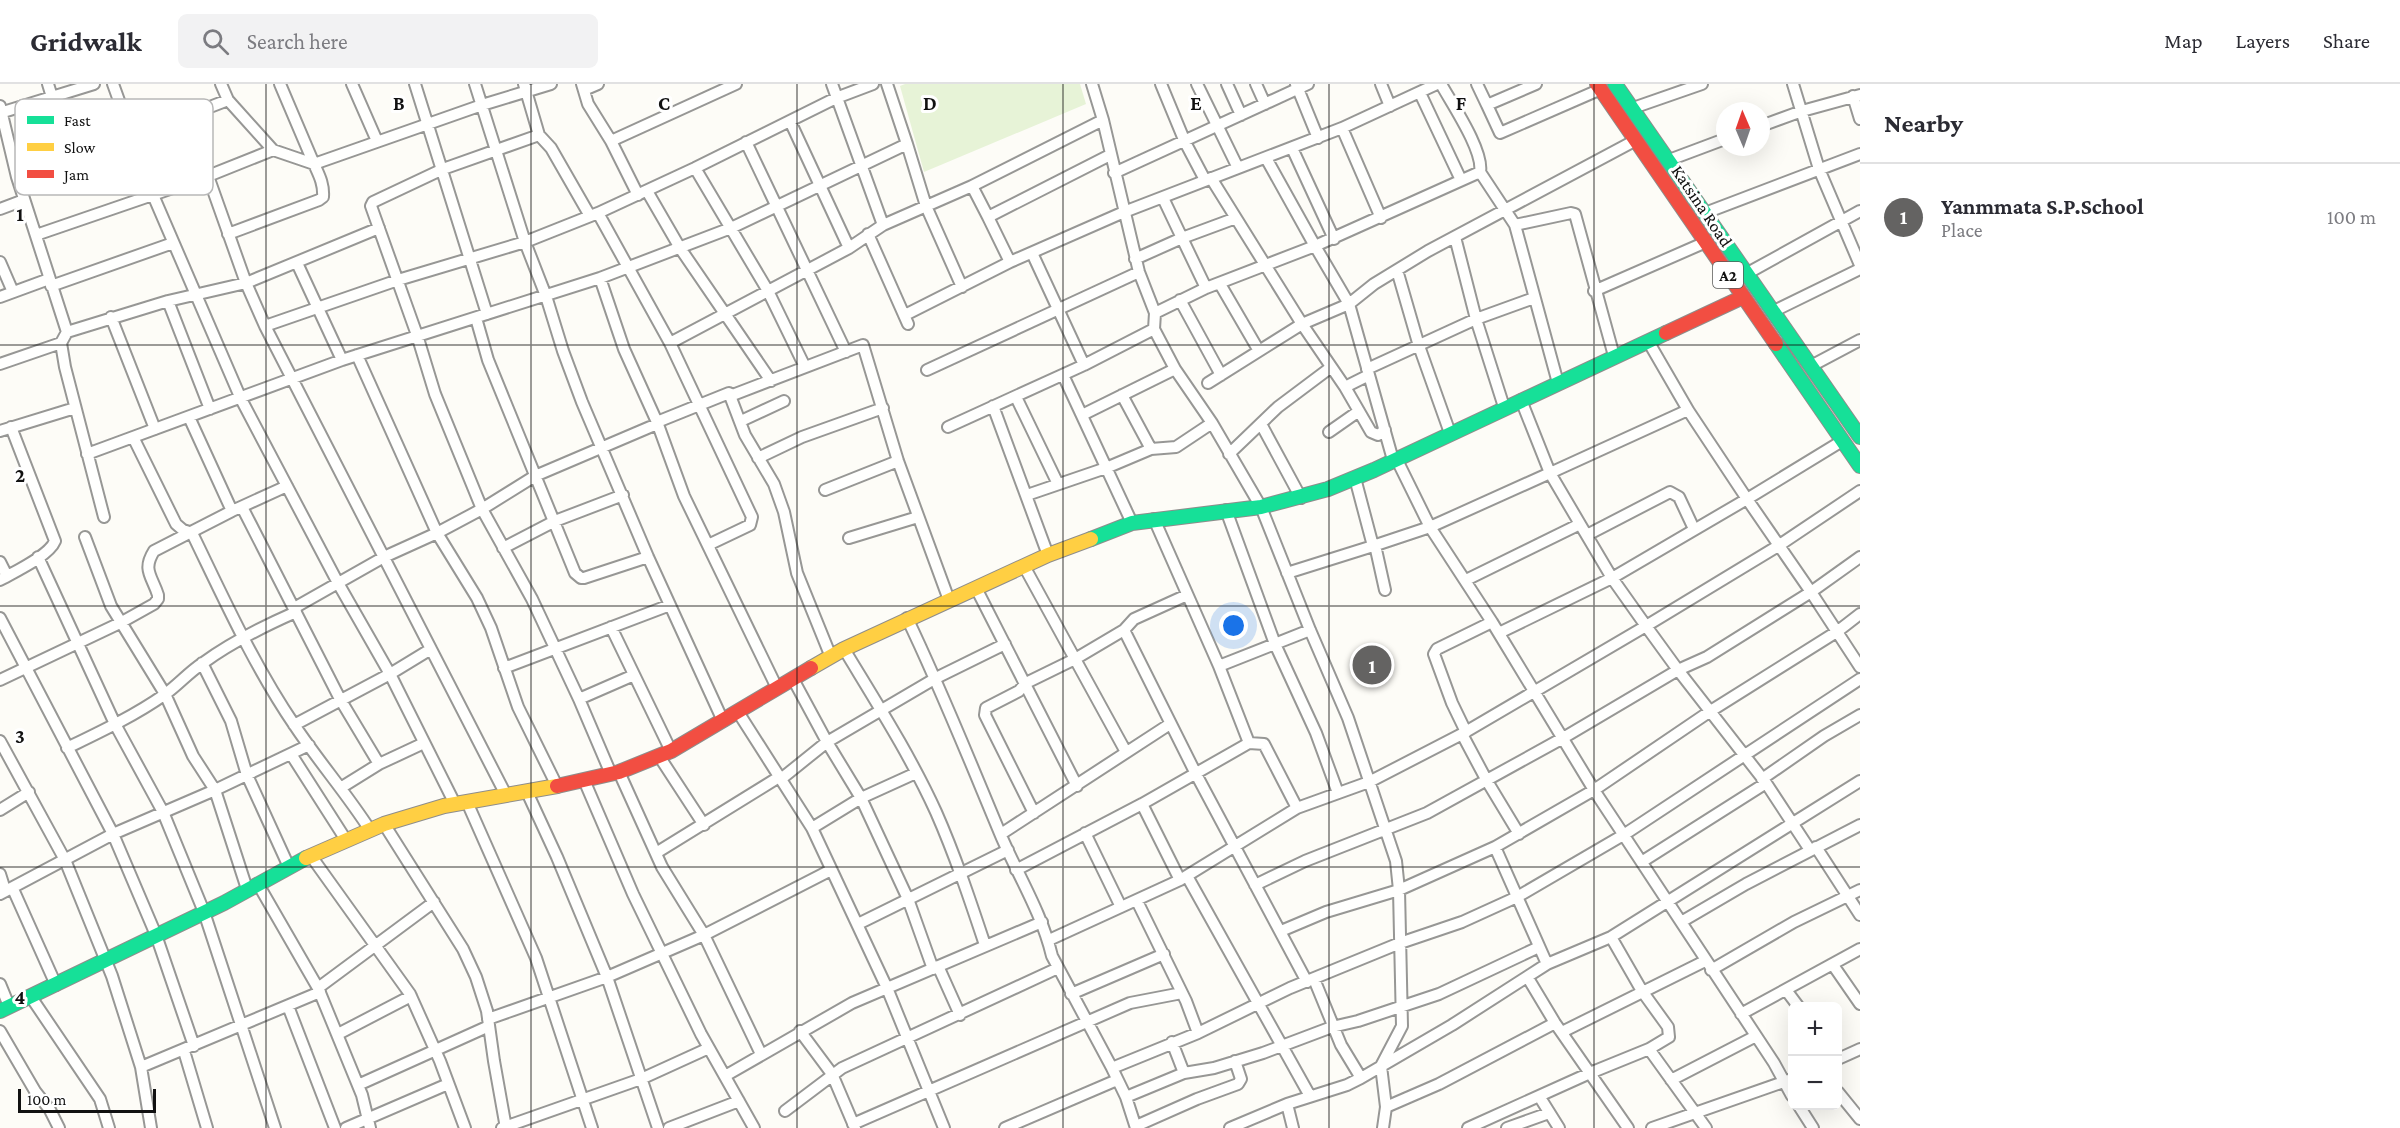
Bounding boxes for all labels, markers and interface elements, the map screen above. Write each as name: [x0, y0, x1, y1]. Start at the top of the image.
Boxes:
search box: [178, 14, 598, 68]
icon: search: [199, 25, 232, 58]
text: Gridwalk: [30, 26, 142, 57]
text: Search here: [247, 29, 348, 54]
text: Map: [2164, 29, 2203, 53]
text: Layers: [2236, 29, 2290, 53]
text: Share: [2323, 29, 2370, 53]
text: B: [393, 92, 405, 114]
text: C: [658, 92, 670, 114]
text: D: [923, 92, 937, 114]
text: E: [1190, 92, 1202, 114]
text: F: [1456, 92, 1467, 114]
legend: [15, 99, 213, 195]
north arrow: [1716, 102, 1770, 156]
text: Nearby: [1884, 109, 1963, 138]
text: Fast: [64, 112, 91, 129]
text: Slow: [64, 139, 96, 156]
street label: Katsina Road: [1667, 161, 1737, 251]
text: Jam: [62, 166, 89, 184]
text: Yanmmata S.P.School: [1941, 194, 2144, 219]
text: 1: [16, 203, 24, 225]
text: 1: [1900, 206, 1907, 228]
text: 100 m: [2327, 206, 2376, 228]
text: Place: [1941, 219, 1983, 241]
road number: A2: [1713, 262, 1743, 288]
text: 2: [15, 464, 25, 486]
your location: [1219, 611, 1248, 640]
pin: 1: [1352, 642, 1392, 688]
text: 3: [15, 725, 25, 747]
text: 4: [15, 986, 26, 1008]
map controls: [1788, 1002, 1842, 1110]
button: +: [1788, 1002, 1842, 1056]
button: −: [1788, 1056, 1842, 1110]
scale bar: [18, 1086, 156, 1114]
text: 100 m: [27, 1091, 66, 1108]

